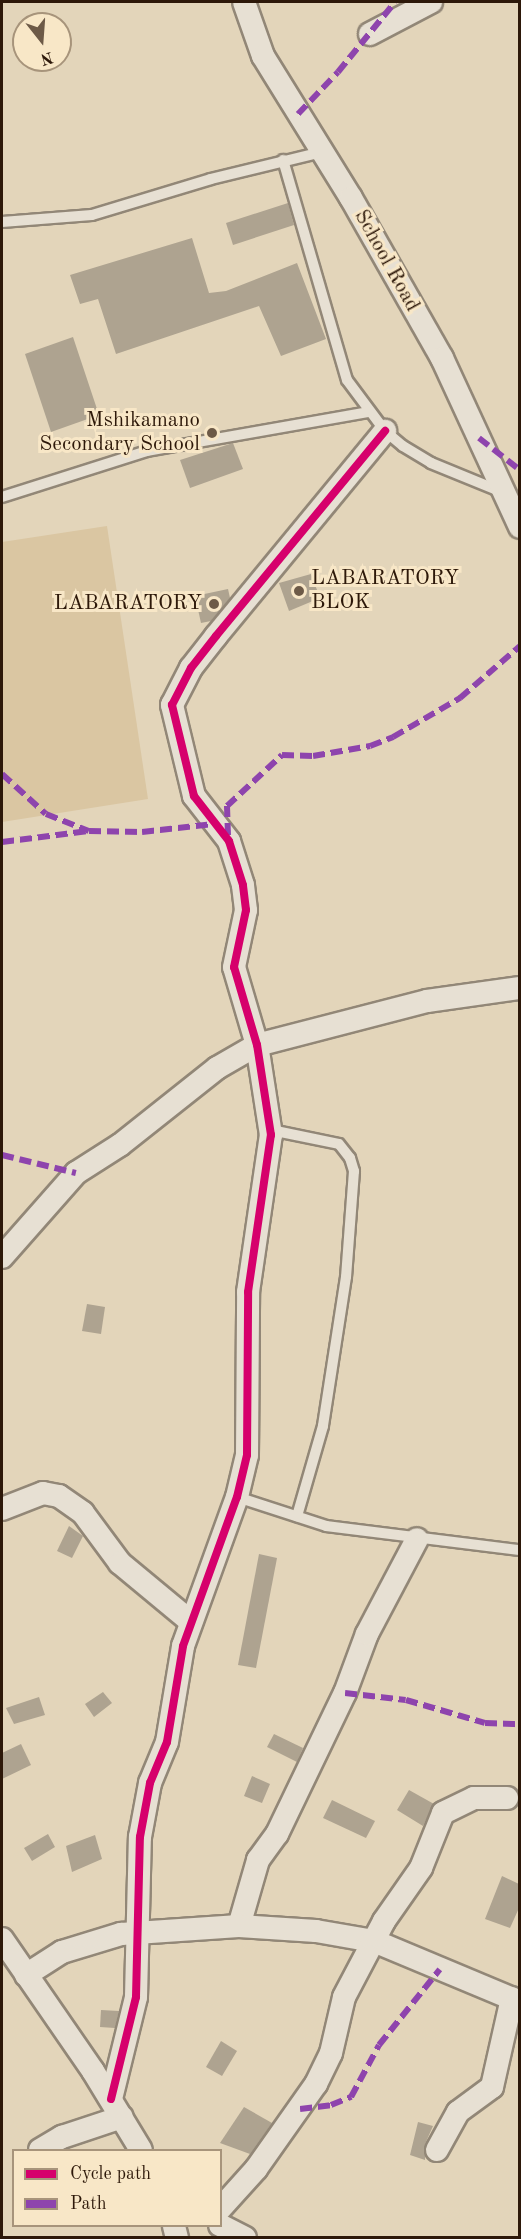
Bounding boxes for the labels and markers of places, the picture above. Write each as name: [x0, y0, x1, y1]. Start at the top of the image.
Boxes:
place label: Mshikamano Secondary School: [39, 408, 200, 458]
marker: Mshikamano Secondary School: [205, 426, 219, 440]
place label: LABARATORY BLOK: [311, 566, 459, 616]
marker: LABARATORY BLOK: [292, 584, 306, 598]
place label: LABARATORY: [54, 591, 202, 617]
marker: LABARATORY: [207, 597, 221, 611]

